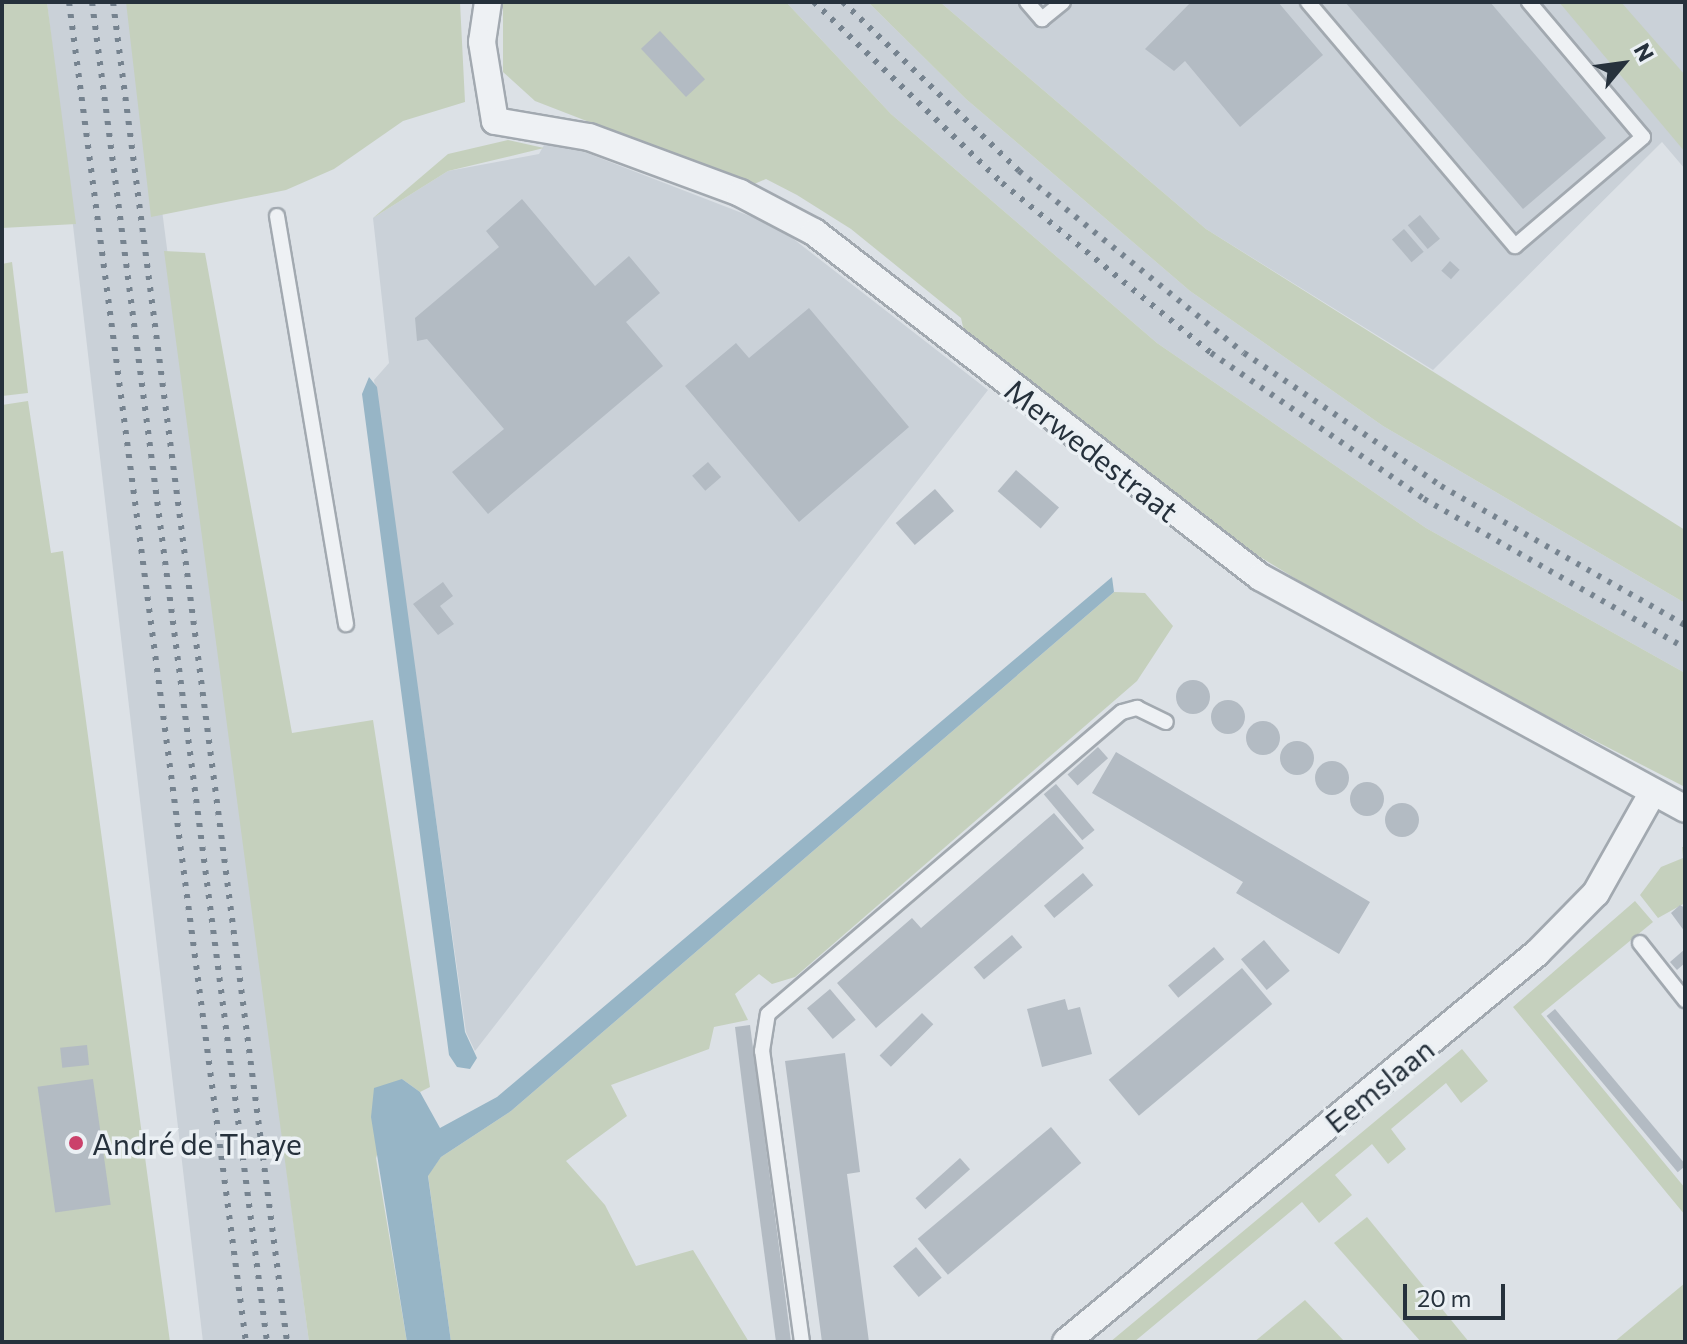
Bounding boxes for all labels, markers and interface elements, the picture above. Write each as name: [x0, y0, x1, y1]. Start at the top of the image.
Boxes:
north arrow: [1583, 24, 1663, 104]
text: N: [1629, 38, 1660, 66]
street label: Merwedestraat: [998, 371, 1186, 529]
street label: Eemslaan: [1317, 1030, 1441, 1140]
place label: André de Thaye: [92, 1125, 302, 1161]
marker: André de Thaye: [67, 1134, 85, 1152]
scale bar: [1407, 1268, 1509, 1318]
text: 20 m: [1417, 1283, 1471, 1312]

